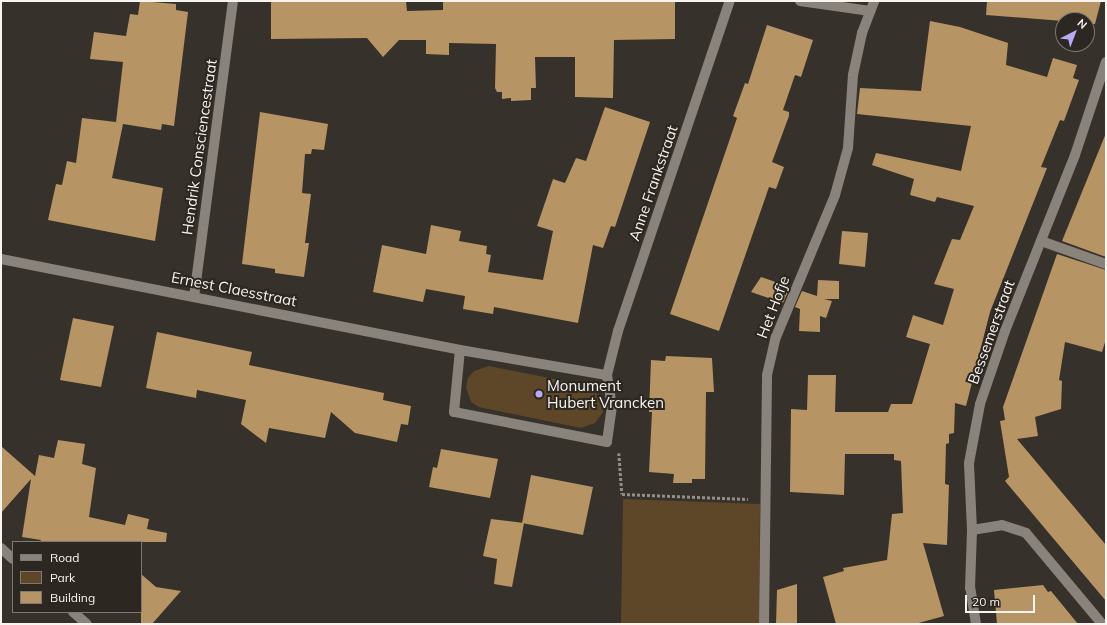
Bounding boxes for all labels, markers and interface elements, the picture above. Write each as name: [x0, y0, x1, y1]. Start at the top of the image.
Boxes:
north arrow: [1055, 12, 1095, 52]
text: N: [1075, 16, 1090, 32]
street label: Hendrik Consciencestraat: [178, 58, 220, 236]
street label: Anne Frankstraat: [625, 123, 681, 243]
street label: Ernest Claesstraat: [170, 268, 298, 310]
street label: Het Hofje: [753, 273, 793, 341]
street label: Bessemerstraat: [964, 278, 1018, 386]
place label: Monument Hubert Vrancken: [547, 376, 664, 411]
marker: Monument Hubert Vrancken: [534, 389, 544, 399]
legend: [12, 541, 142, 613]
text: Road: [50, 550, 79, 565]
text: Park: [50, 570, 75, 585]
scale bar: [967, 587, 1037, 613]
text: Building: [50, 590, 95, 605]
text: 20 m: [972, 594, 1000, 609]

